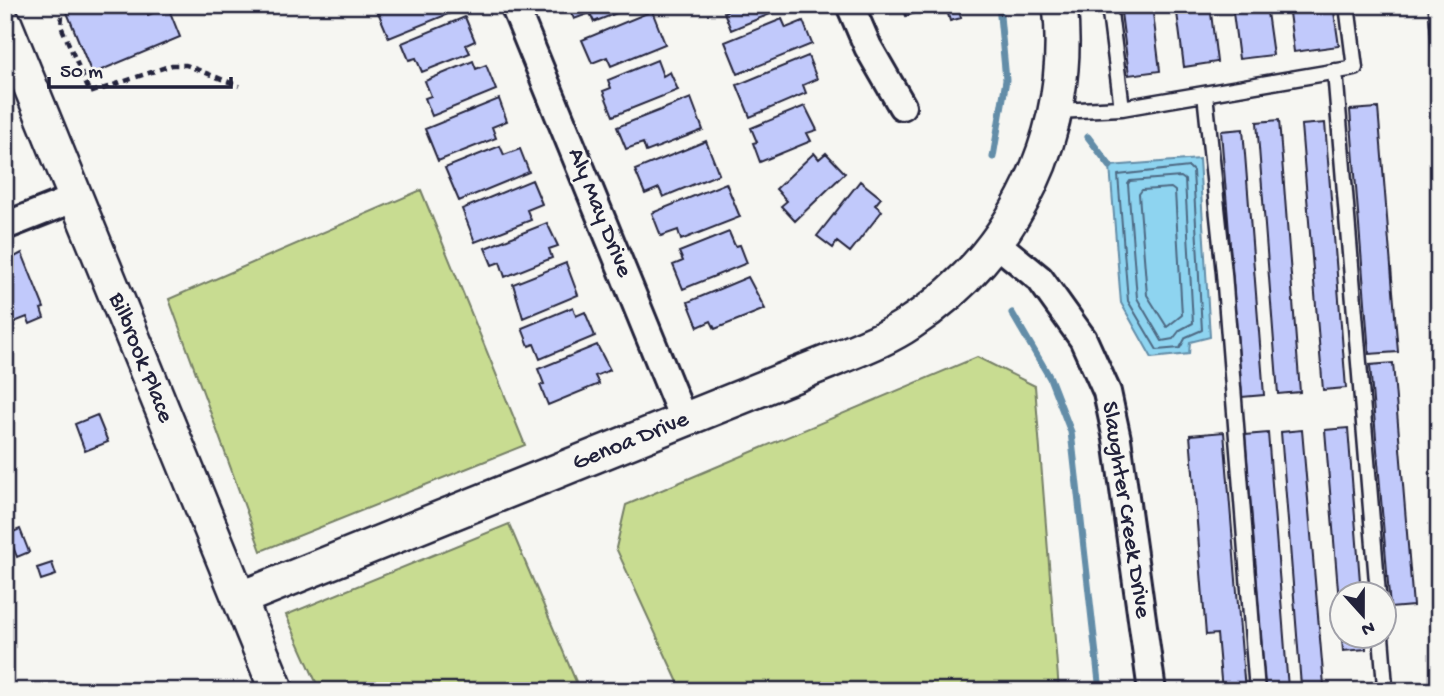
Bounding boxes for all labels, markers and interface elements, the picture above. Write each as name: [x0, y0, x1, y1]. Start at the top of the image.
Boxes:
scale bar: [49, 46, 231, 90]
text: 50 m: [60, 61, 103, 86]
street label: Aly May Drive: [560, 144, 638, 282]
street label: Bilbrook Place: [100, 288, 179, 428]
street label: Slaughter Creek Drive: [1094, 400, 1157, 621]
street label: Genoa Drive: [569, 405, 694, 478]
north arrow: [1328, 580, 1398, 650]
text: N: [1358, 615, 1378, 641]

